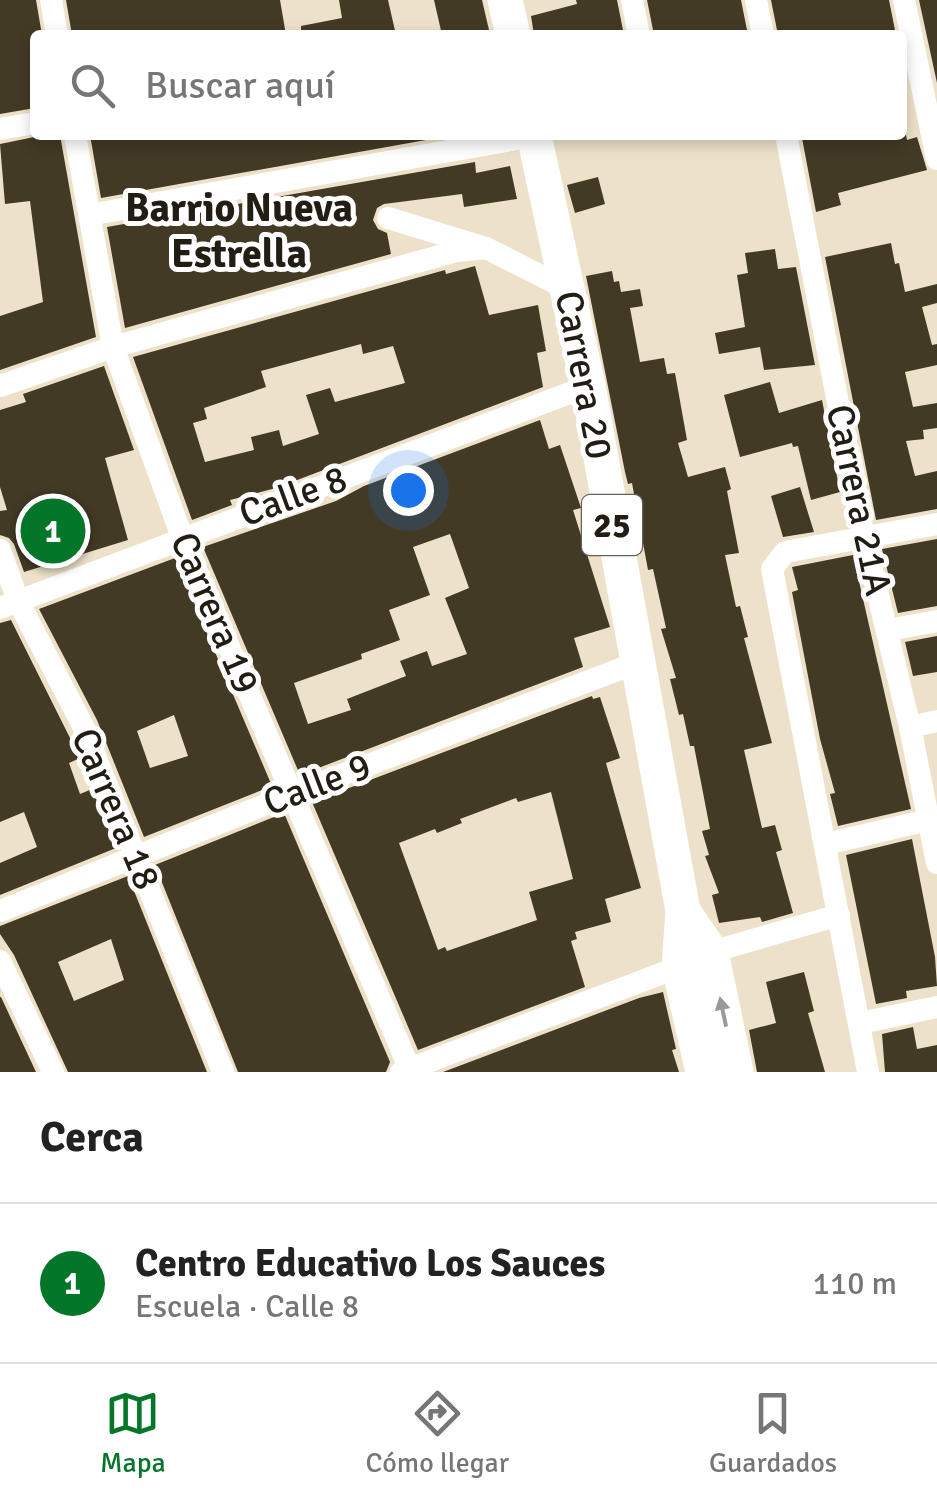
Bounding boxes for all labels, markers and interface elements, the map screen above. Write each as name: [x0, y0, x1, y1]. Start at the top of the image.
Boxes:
search box: [30, 30, 907, 140]
icon: search: [65, 58, 120, 113]
text: Buscar aquí: [145, 62, 335, 109]
district label: Barrio Nueva Estrella: [125, 183, 353, 279]
street label: Carrera 20: [545, 287, 623, 463]
street label: Carrera 21A: [816, 400, 902, 600]
street label: Calle 8: [233, 455, 353, 537]
your location: [383, 465, 434, 516]
pin: 1: [20, 494, 86, 568]
road number: 25: [582, 495, 642, 555]
street label: Carrera 19: [160, 525, 270, 701]
street label: Carrera 18: [61, 721, 171, 897]
street label: Calle 9: [257, 742, 377, 826]
one-way arrow: [715, 996, 731, 1027]
text: Cerca: [40, 1112, 144, 1163]
text: Centro Educativo Los Sauces: [135, 1240, 605, 1287]
text: 1: [64, 1264, 81, 1303]
text: 110 m: [813, 1264, 897, 1303]
text: Escuela · Calle 8: [135, 1287, 359, 1326]
tab: Mapa: [100, 1386, 166, 1480]
tab: Cómo llegar: [366, 1386, 509, 1480]
tab: Guardados: [709, 1386, 837, 1480]

